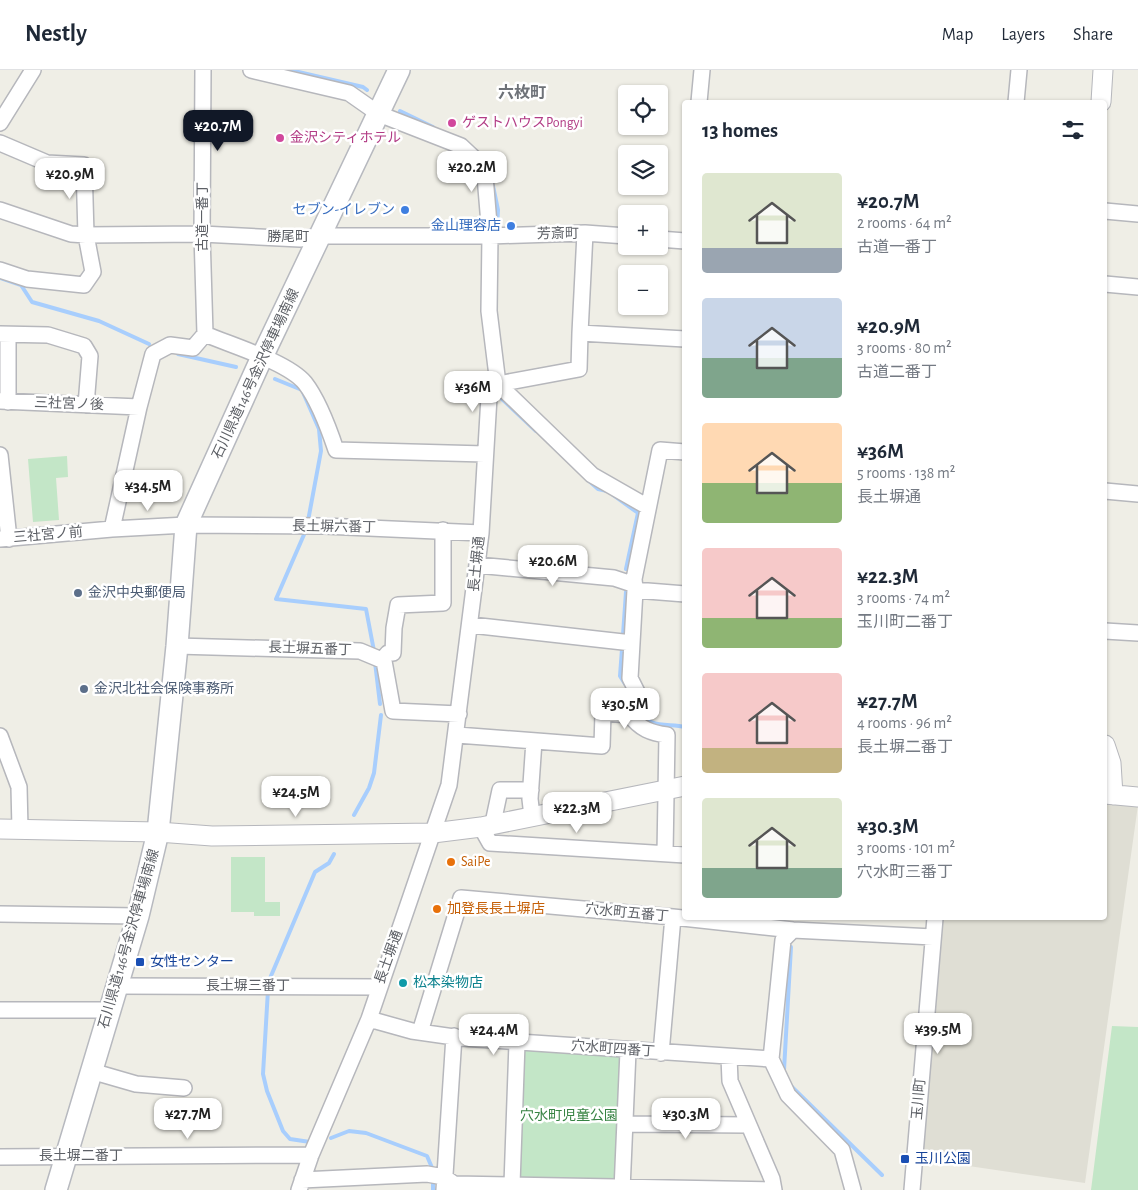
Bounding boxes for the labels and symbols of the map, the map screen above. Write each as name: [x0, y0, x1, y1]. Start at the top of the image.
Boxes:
district label: 六枚町: [498, 84, 546, 101]
pin: ¥20.7M: [177, 109, 259, 152]
place label: ゲストハウスPongyi: [462, 115, 583, 130]
marker: ゲストハウスPongyi: [446, 117, 458, 129]
place label: 金沢シティホテル: [290, 130, 401, 145]
marker: 金沢シティホテル: [274, 132, 286, 144]
pin: ¥20.2M: [431, 150, 513, 193]
pin: ¥20.9M: [29, 158, 111, 200]
street label: 古道一番丁: [195, 182, 210, 252]
place label: セブン-イレブン: [293, 201, 395, 217]
marker: セブン-イレブン: [399, 204, 411, 216]
place label: 金山理容店: [431, 218, 501, 233]
marker: 金山理容店: [505, 220, 517, 232]
street label: 芳斎町: [537, 226, 579, 241]
street label: 勝尾町: [267, 229, 309, 244]
street label: 石川県道146号金沢停車場南線: [209, 286, 302, 461]
pin: ¥36M: [443, 370, 503, 413]
street label: 三社宮ノ後: [34, 395, 104, 412]
pin: ¥34.5M: [107, 470, 189, 512]
street label: 長土塀六番丁: [292, 518, 376, 535]
street label: 三社宮ノ前: [12, 523, 83, 545]
street label: 長土塀通: [466, 535, 487, 593]
pin: ¥20.6M: [512, 544, 594, 587]
place label: 金沢中央郵便局: [88, 585, 186, 600]
marker: 金沢中央郵便局: [72, 587, 84, 599]
street label: 長土塀五番丁: [268, 640, 352, 657]
place label: 金沢北社会保険事務所: [94, 680, 234, 696]
marker: 金沢北社会保険事務所: [78, 683, 90, 695]
pin: ¥30.5M: [584, 688, 666, 730]
pin: ¥24.5M: [255, 776, 337, 818]
pin: ¥22.3M: [536, 792, 618, 834]
street label: 石川県道146号金沢停車場南線: [96, 847, 161, 1030]
place label: SaiPe: [461, 855, 490, 869]
marker: SaiPe: [445, 856, 457, 868]
place label: 加登長長土塀店: [447, 901, 545, 916]
street label: 穴水町五番丁: [585, 901, 670, 924]
marker: 加登長長土塀店: [431, 903, 443, 915]
street label: 長土塀通: [372, 928, 405, 986]
place label: 女性センター: [150, 954, 234, 969]
marker: 女性センター: [134, 956, 146, 968]
place label: 松本染物店: [413, 974, 483, 990]
marker: 松本染物店: [397, 977, 409, 989]
street label: 長土塀三番丁: [206, 978, 290, 993]
pin: ¥39.5M: [897, 1012, 979, 1055]
pin: ¥24.4M: [453, 1014, 535, 1056]
street label: 穴水町四番丁: [571, 1038, 655, 1059]
street label: 玉川町: [909, 1077, 928, 1121]
pin: ¥27.7M: [147, 1098, 229, 1140]
pin: ¥30.3M: [645, 1098, 727, 1140]
park label: 穴水町児童公園: [520, 1108, 618, 1123]
street label: 長土塀二番丁: [39, 1148, 123, 1163]
place label: 玉川公園: [915, 1151, 971, 1166]
marker: 玉川公園: [899, 1153, 911, 1165]

